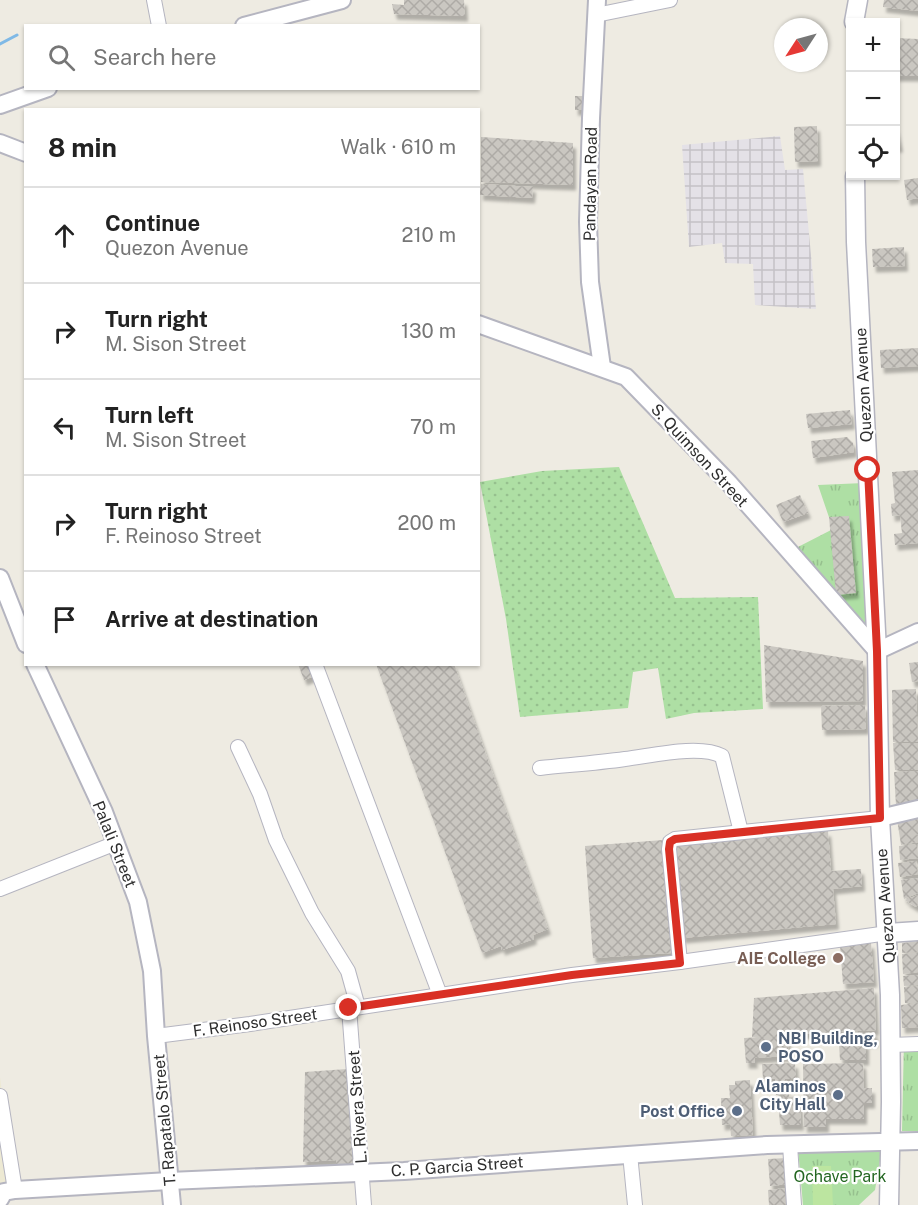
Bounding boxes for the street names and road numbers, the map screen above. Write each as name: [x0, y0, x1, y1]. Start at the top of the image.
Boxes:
street label: Pandayan Road: [580, 127, 601, 241]
street label: Quezon Avenue: [851, 327, 876, 443]
street label: S. Quimson Street: [647, 400, 752, 511]
street label: Palali Street: [89, 798, 141, 890]
street label: Quezon Avenue: [872, 848, 899, 964]
street label: F. Reinoso Street: [192, 1004, 319, 1041]
street label: L. Rivera Street: [344, 1050, 371, 1164]
street label: T. Rapatalo Street: [149, 1053, 180, 1187]
street label: C. P. Garcia Street: [390, 1152, 524, 1181]

